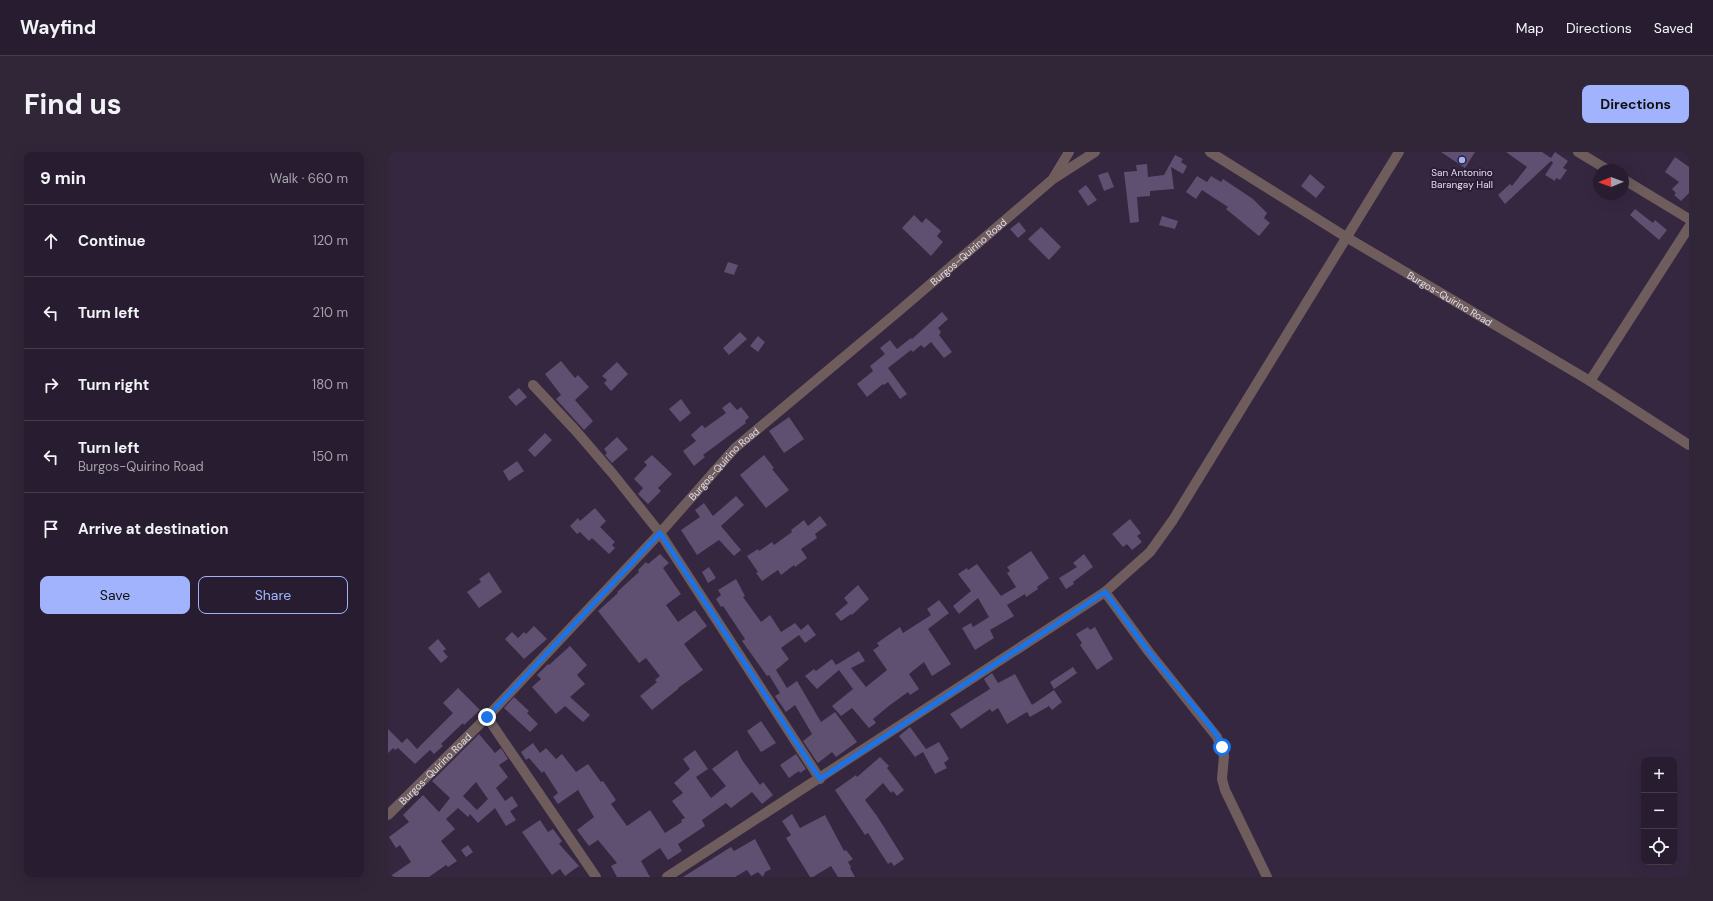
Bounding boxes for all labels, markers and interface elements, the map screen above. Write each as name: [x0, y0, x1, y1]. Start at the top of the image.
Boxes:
text: Wayfind: [20, 15, 96, 40]
text: Map: [1516, 19, 1544, 37]
text: Directions: [1566, 19, 1632, 37]
text: Saved: [1654, 19, 1693, 37]
button: Directions: [1582, 85, 1689, 123]
text: Find us: [24, 86, 122, 123]
marker: San Antonino Barangay Hall: [1457, 155, 1467, 165]
north arrow: [1593, 164, 1629, 200]
place label: San Antonino Barangay Hall: [1431, 166, 1493, 191]
text: 9 min: [40, 167, 86, 189]
text: Walk · 660 m: [270, 170, 348, 187]
street label: Burgos-Quirino Road: [927, 215, 1009, 288]
icon: ahead: [40, 230, 62, 252]
text: Continue: [78, 231, 146, 251]
text: 120 m: [313, 232, 348, 249]
street label: Burgos-Quirino Road: [1405, 268, 1495, 329]
icon: left: [40, 302, 62, 324]
text: Turn left: [78, 303, 139, 323]
text: 210 m: [313, 304, 348, 321]
icon: right: [40, 374, 62, 396]
text: Turn right: [78, 375, 149, 395]
text: 180 m: [312, 376, 348, 393]
street label: Burgos-Quirino Road: [685, 424, 762, 503]
text: Turn left: [78, 438, 139, 458]
icon: left: [40, 446, 62, 468]
text: 150 m: [312, 448, 348, 465]
text: Burgos-Quirino Road: [78, 458, 204, 475]
icon: arrive: [40, 518, 62, 540]
text: Arrive at destination: [78, 519, 229, 539]
button: Save: [40, 576, 190, 614]
button: Share: [198, 576, 348, 614]
route end: [478, 708, 496, 726]
street label: Burgos-Quirino Road: [396, 730, 474, 807]
route start: [1213, 738, 1231, 756]
map controls: [1641, 757, 1677, 865]
button: +: [1641, 757, 1677, 793]
button: −: [1641, 793, 1677, 829]
button: locate: [1641, 829, 1677, 865]

